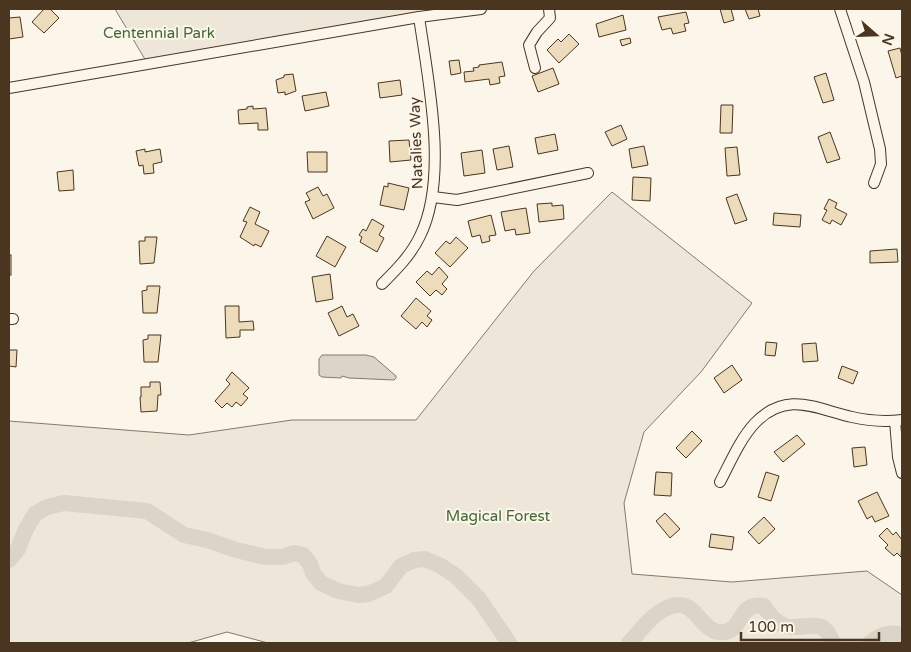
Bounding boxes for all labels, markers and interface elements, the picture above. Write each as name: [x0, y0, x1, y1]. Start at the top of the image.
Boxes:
north arrow: [851, 10, 901, 60]
park label: Centennial Park: [103, 24, 215, 42]
text: N: [878, 31, 898, 47]
street label: Natalies Way: [405, 96, 427, 190]
park label: Magical Forest: [446, 507, 551, 525]
scale bar: [741, 610, 878, 642]
text: 100 m: [748, 618, 794, 636]

